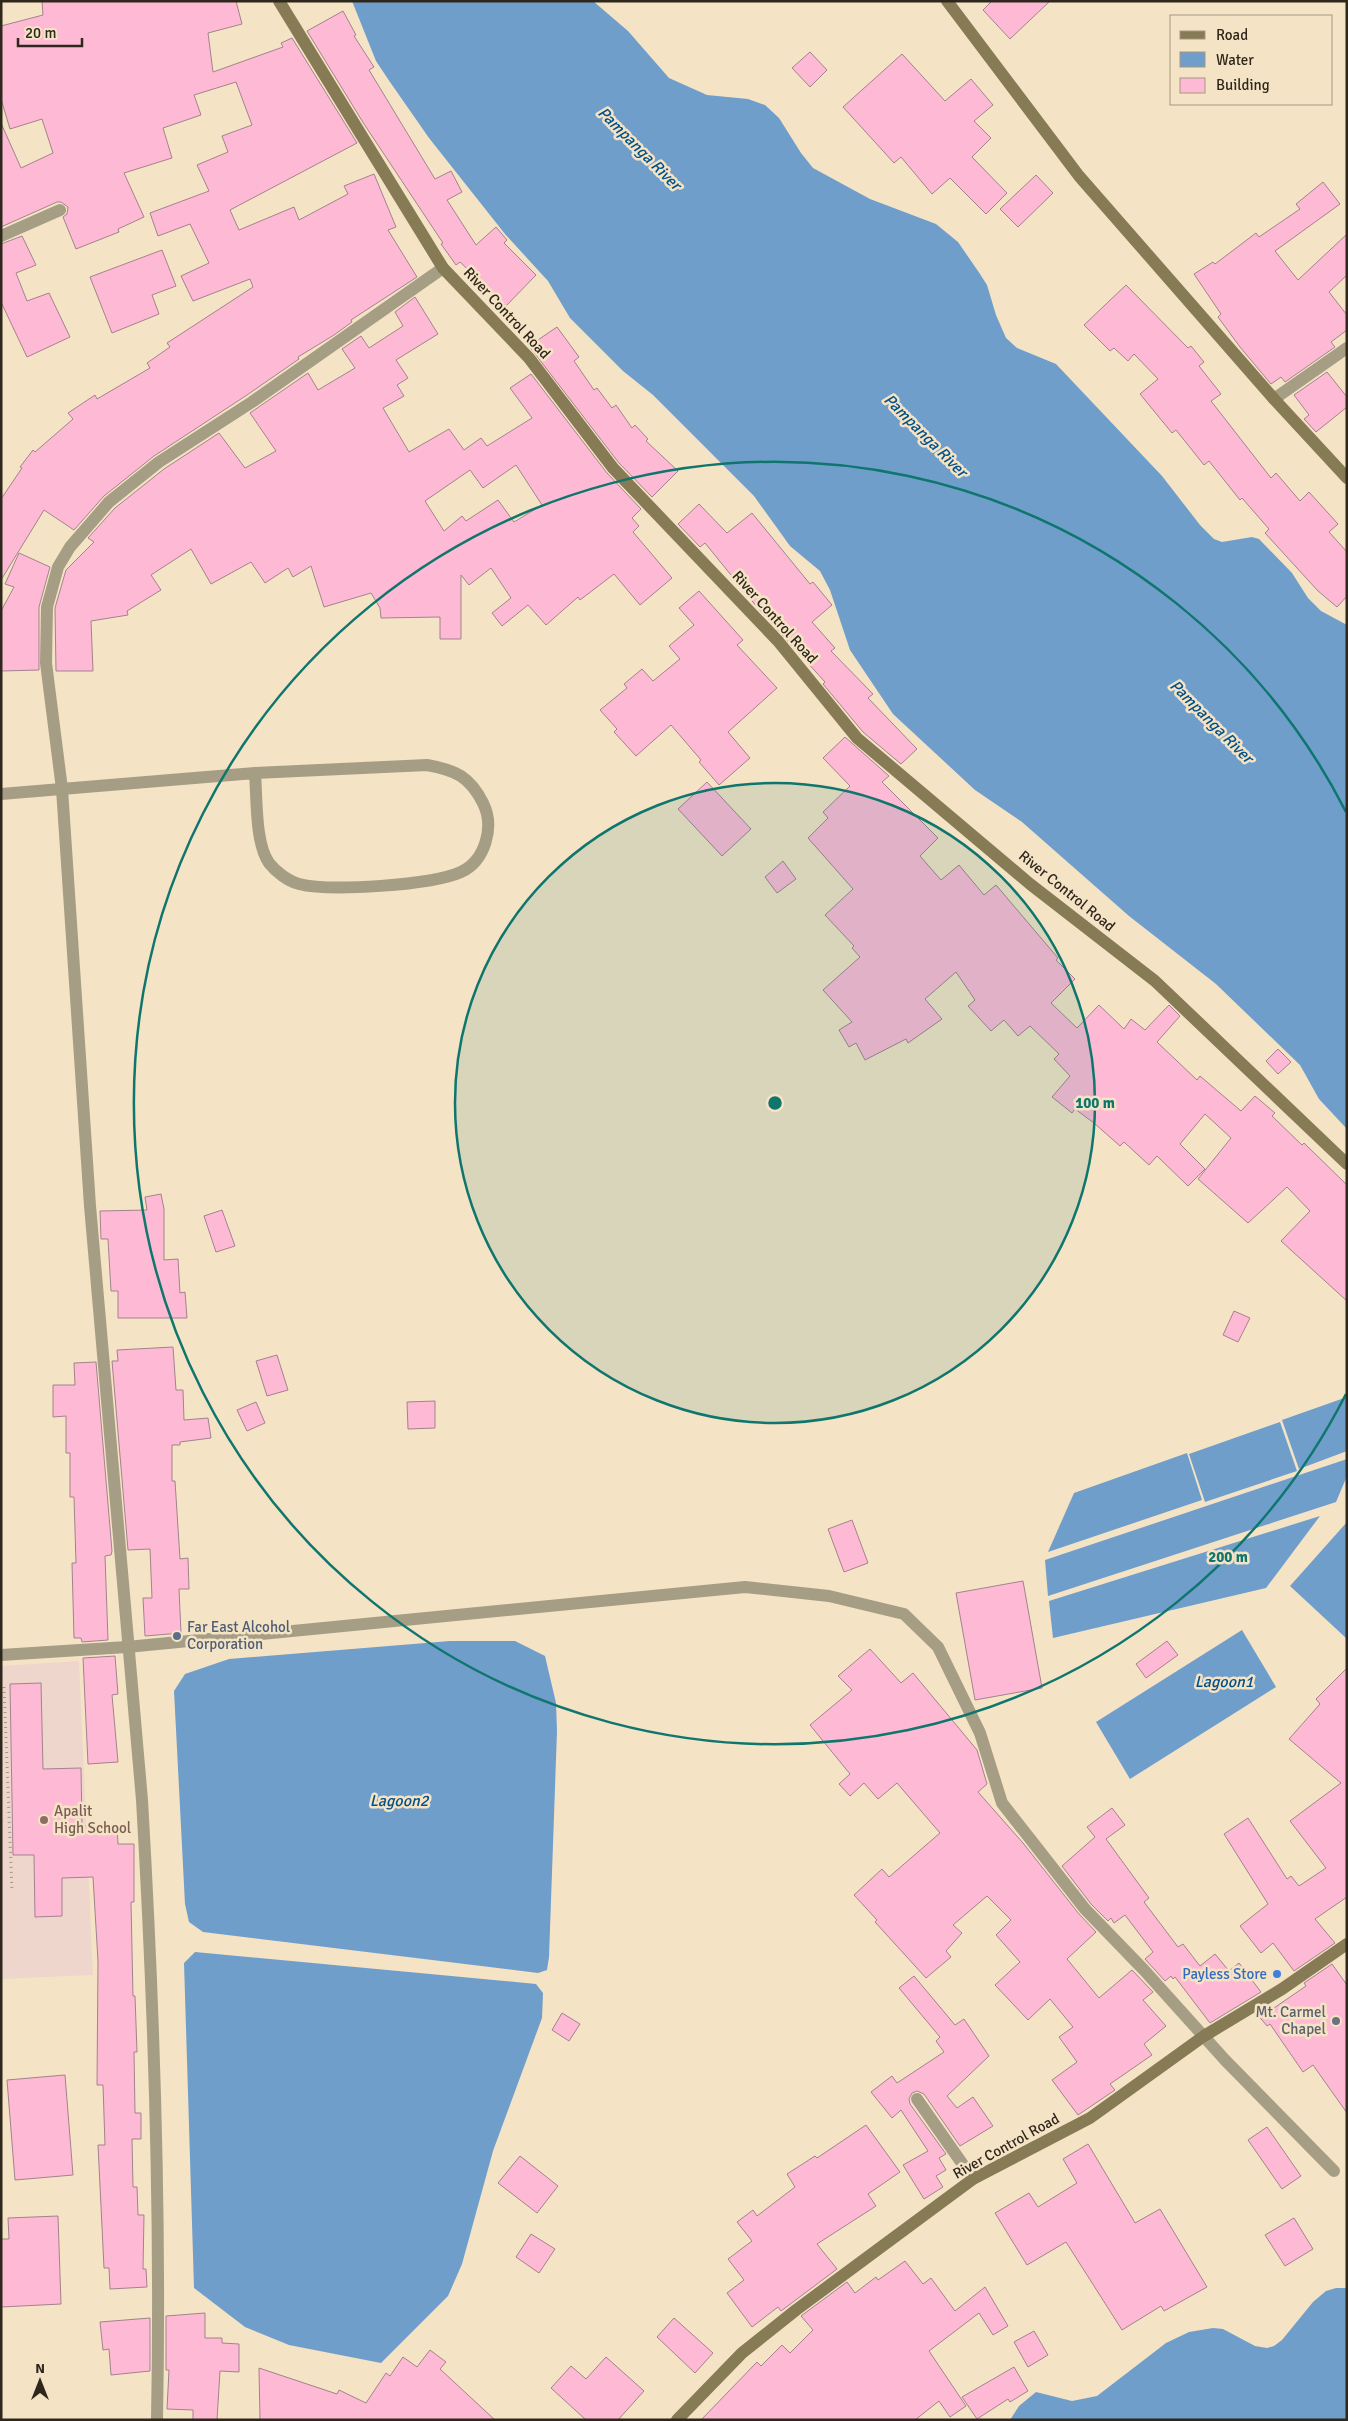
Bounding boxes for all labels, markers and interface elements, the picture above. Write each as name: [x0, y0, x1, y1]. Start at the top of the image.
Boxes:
scale bar: [18, 15, 81, 47]
legend: [1170, 15, 1333, 105]
text: 20 m: [25, 24, 56, 42]
text: Road: [1216, 26, 1248, 44]
text: Water: [1216, 51, 1254, 69]
text: Building: [1216, 76, 1270, 94]
water label: Pampanga River: [593, 103, 687, 196]
street label: River Control Road: [460, 263, 554, 363]
water label: Pampanga River: [879, 390, 973, 483]
street label: River Control Road: [729, 567, 821, 667]
water label: Pampanga River: [1165, 676, 1259, 769]
street label: River Control Road: [1015, 847, 1119, 935]
centre of rings: [766, 1094, 784, 1112]
text: 100 m: [1075, 1094, 1115, 1112]
text: 200 m: [1208, 1548, 1248, 1566]
place label: Far East Alcohol Corporation: [187, 1618, 290, 1653]
marker: Far East Alcohol Corporation: [171, 1630, 183, 1642]
water label: Lagoon1: [1195, 1672, 1254, 1692]
water label: Lagoon2: [370, 1791, 430, 1811]
place label: Apalit High School: [54, 1802, 131, 1837]
marker: Apalit High School: [38, 1814, 50, 1826]
place label: Payless Store: [1182, 1965, 1267, 1983]
marker: Payless Store: [1271, 1968, 1283, 1980]
place label: Mt. Carmel Chapel: [1255, 2003, 1326, 2038]
marker: Mt. Carmel Chapel: [1330, 2015, 1342, 2027]
street label: River Control Road: [950, 2109, 1062, 2183]
north arrow: [15, 2356, 65, 2406]
text: N: [35, 2360, 45, 2377]

